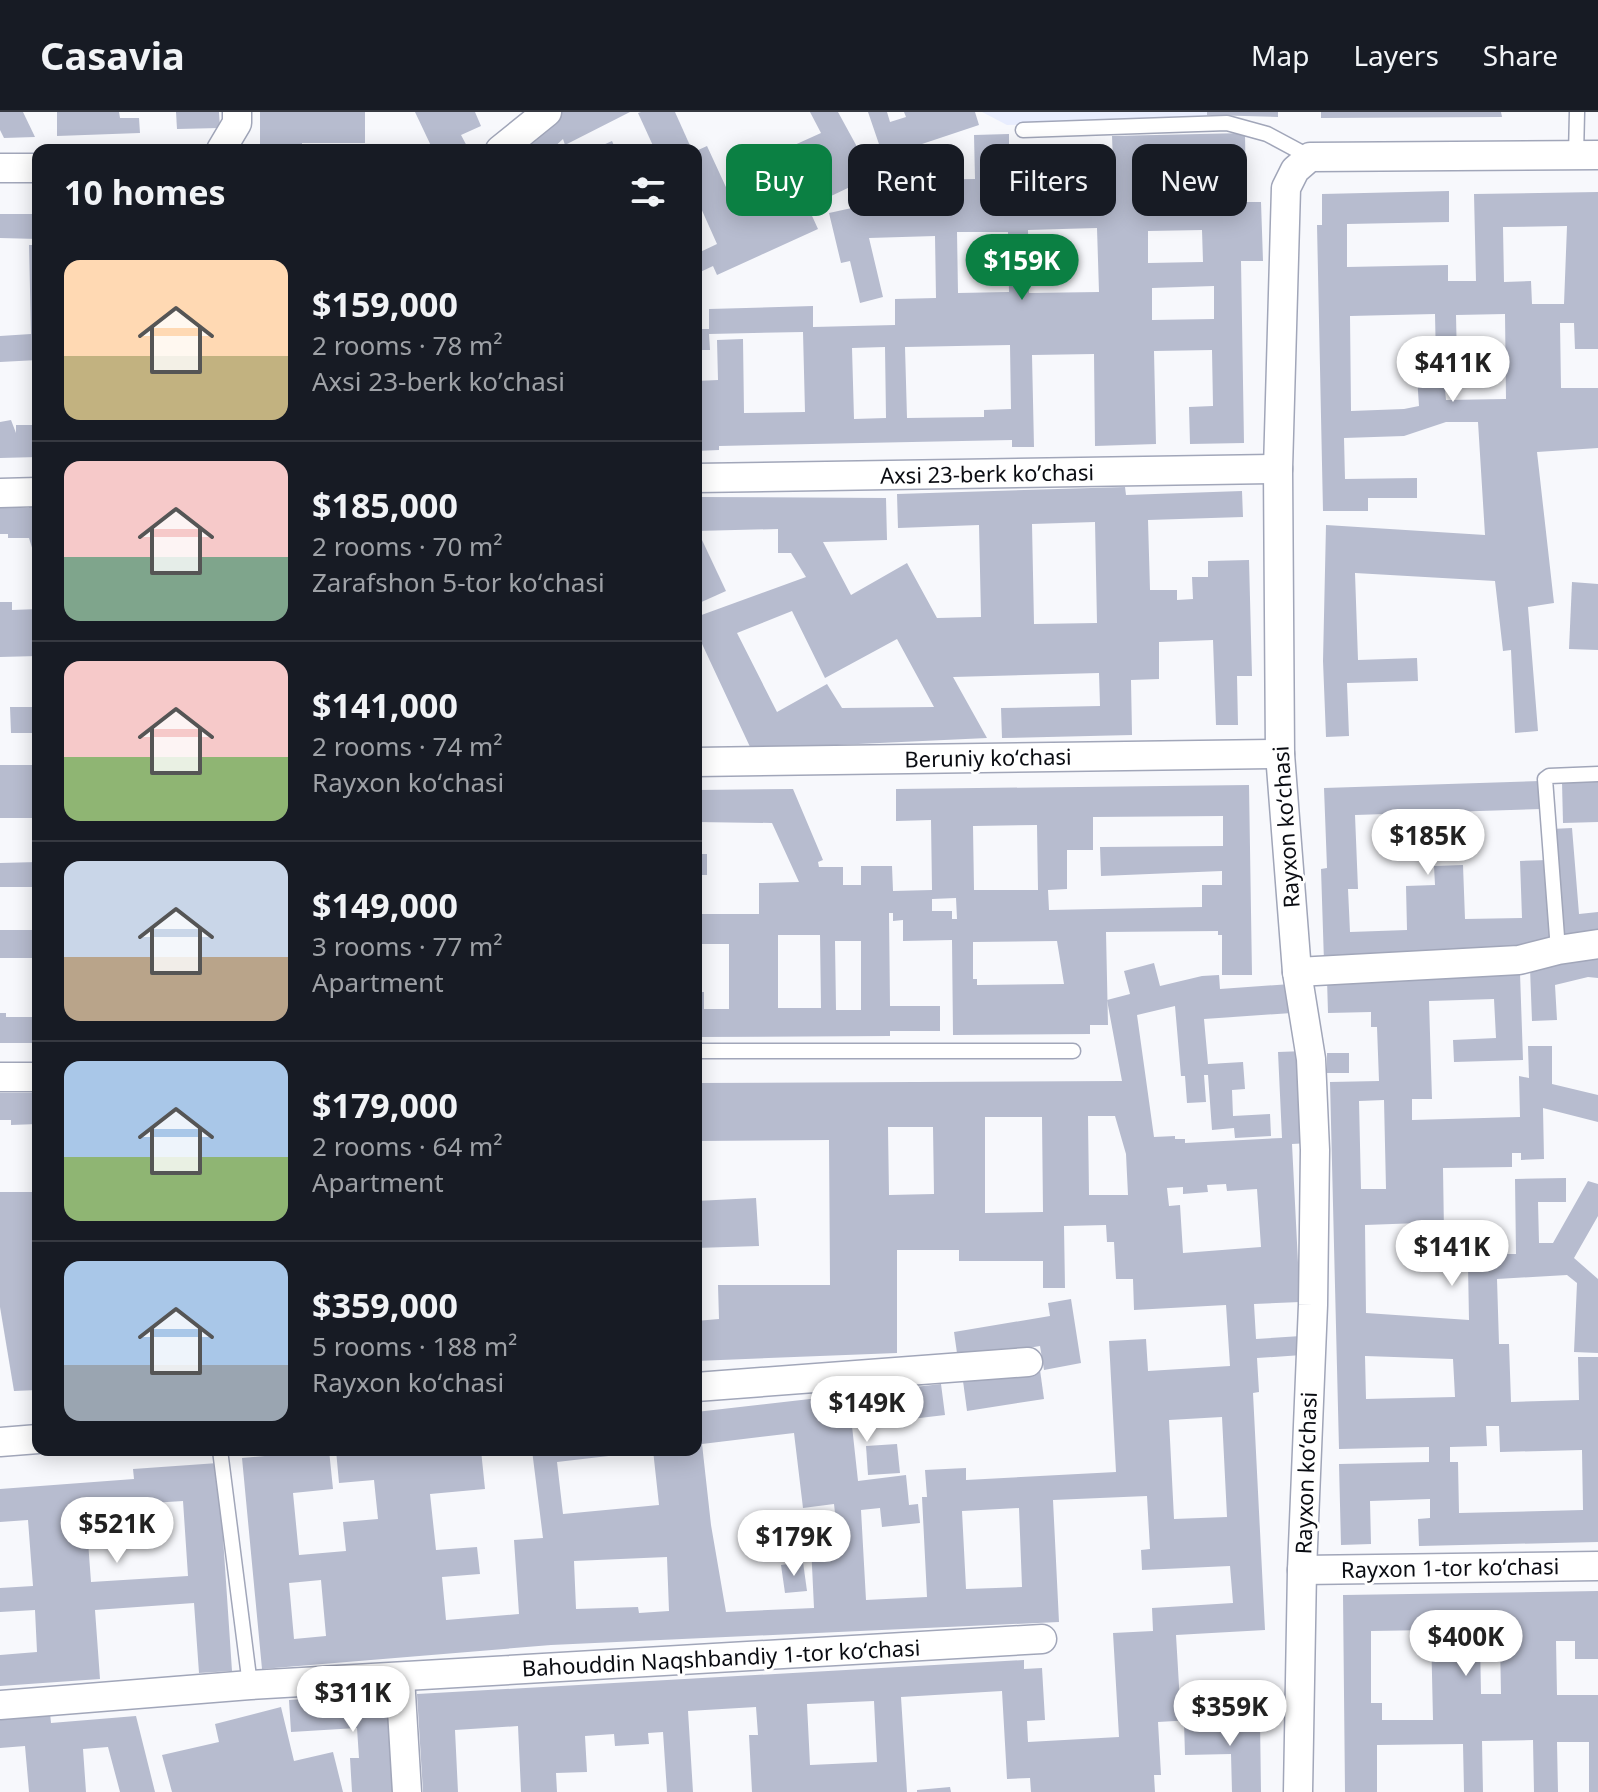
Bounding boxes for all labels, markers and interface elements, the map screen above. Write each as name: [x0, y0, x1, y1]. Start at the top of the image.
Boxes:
text: Casavia: [40, 29, 185, 81]
text: Map: [1251, 36, 1309, 74]
text: Layers: [1353, 36, 1439, 74]
text: Share: [1483, 36, 1558, 74]
chip: Buy: [726, 144, 832, 216]
chip: Rent: [848, 144, 964, 216]
chip: Filters: [980, 144, 1116, 216]
chip: New: [1132, 144, 1247, 216]
text: 10 homes: [64, 169, 226, 215]
icon: filters: [626, 170, 670, 214]
pin: $159K: [966, 234, 1078, 302]
text: $159K: [984, 242, 1060, 278]
text: $159,000: [312, 281, 458, 327]
icon: home: [128, 292, 224, 388]
text: 2 rooms · 78 m²: [312, 327, 502, 363]
pin: $411K: [1397, 336, 1509, 404]
text: $411K: [1415, 344, 1491, 380]
text: Аxsi 23-berk koʼchasi: [312, 363, 565, 399]
street label: Аxsi 23-berk koʼchasi: [880, 456, 1094, 490]
text: $185,000: [312, 482, 458, 528]
icon: home: [128, 493, 224, 589]
text: 2 rooms · 70 m²: [312, 528, 502, 564]
text: Zarafshon 5-tor koʻchasi: [312, 564, 605, 600]
text: $141,000: [312, 682, 458, 728]
icon: home: [128, 693, 224, 789]
text: 2 rooms · 74 m²: [312, 728, 502, 764]
street label: Beruniy koʻchasi: [904, 741, 1072, 773]
street label: Rayxon koʻchasi: [1264, 745, 1306, 909]
text: Rayxon koʻchasi: [312, 764, 504, 800]
pin: $185K: [1372, 809, 1484, 877]
text: $185K: [1390, 817, 1466, 853]
text: $149,000: [312, 882, 458, 928]
icon: home: [128, 893, 224, 989]
text: 3 rooms · 77 m²: [312, 928, 502, 964]
text: Apartment: [312, 964, 444, 1000]
text: $179,000: [312, 1082, 458, 1128]
icon: home: [128, 1093, 224, 1189]
text: 2 rooms · 64 m²: [312, 1128, 502, 1164]
text: Apartment: [312, 1164, 444, 1200]
pin: $141K: [1396, 1220, 1508, 1288]
text: $141K: [1414, 1228, 1490, 1264]
text: $359,000: [312, 1282, 458, 1328]
icon: home: [128, 1293, 224, 1389]
text: 5 rooms · 188 m²: [312, 1328, 517, 1364]
text: Rayxon koʻchasi: [312, 1364, 504, 1400]
pin: $149K: [811, 1376, 923, 1444]
text: $149K: [829, 1384, 905, 1420]
street label: Rayxon koʻchasi: [1287, 1391, 1323, 1555]
pin: $521K: [61, 1497, 173, 1565]
text: $521K: [79, 1505, 155, 1541]
pin: $179K: [738, 1510, 850, 1578]
text: $179K: [756, 1518, 832, 1554]
street label: Rayxon 1-tor koʻchasi: [1341, 1550, 1559, 1584]
pin: $400K: [1410, 1610, 1522, 1678]
text: $400K: [1428, 1618, 1504, 1654]
street label: Bahouddin Naqshbandiy 1-tor koʻchasi: [521, 1632, 921, 1682]
pin: $311K: [297, 1666, 409, 1734]
text: $311K: [315, 1674, 391, 1710]
pin: $359K: [1174, 1680, 1286, 1748]
text: $359K: [1192, 1688, 1268, 1724]

